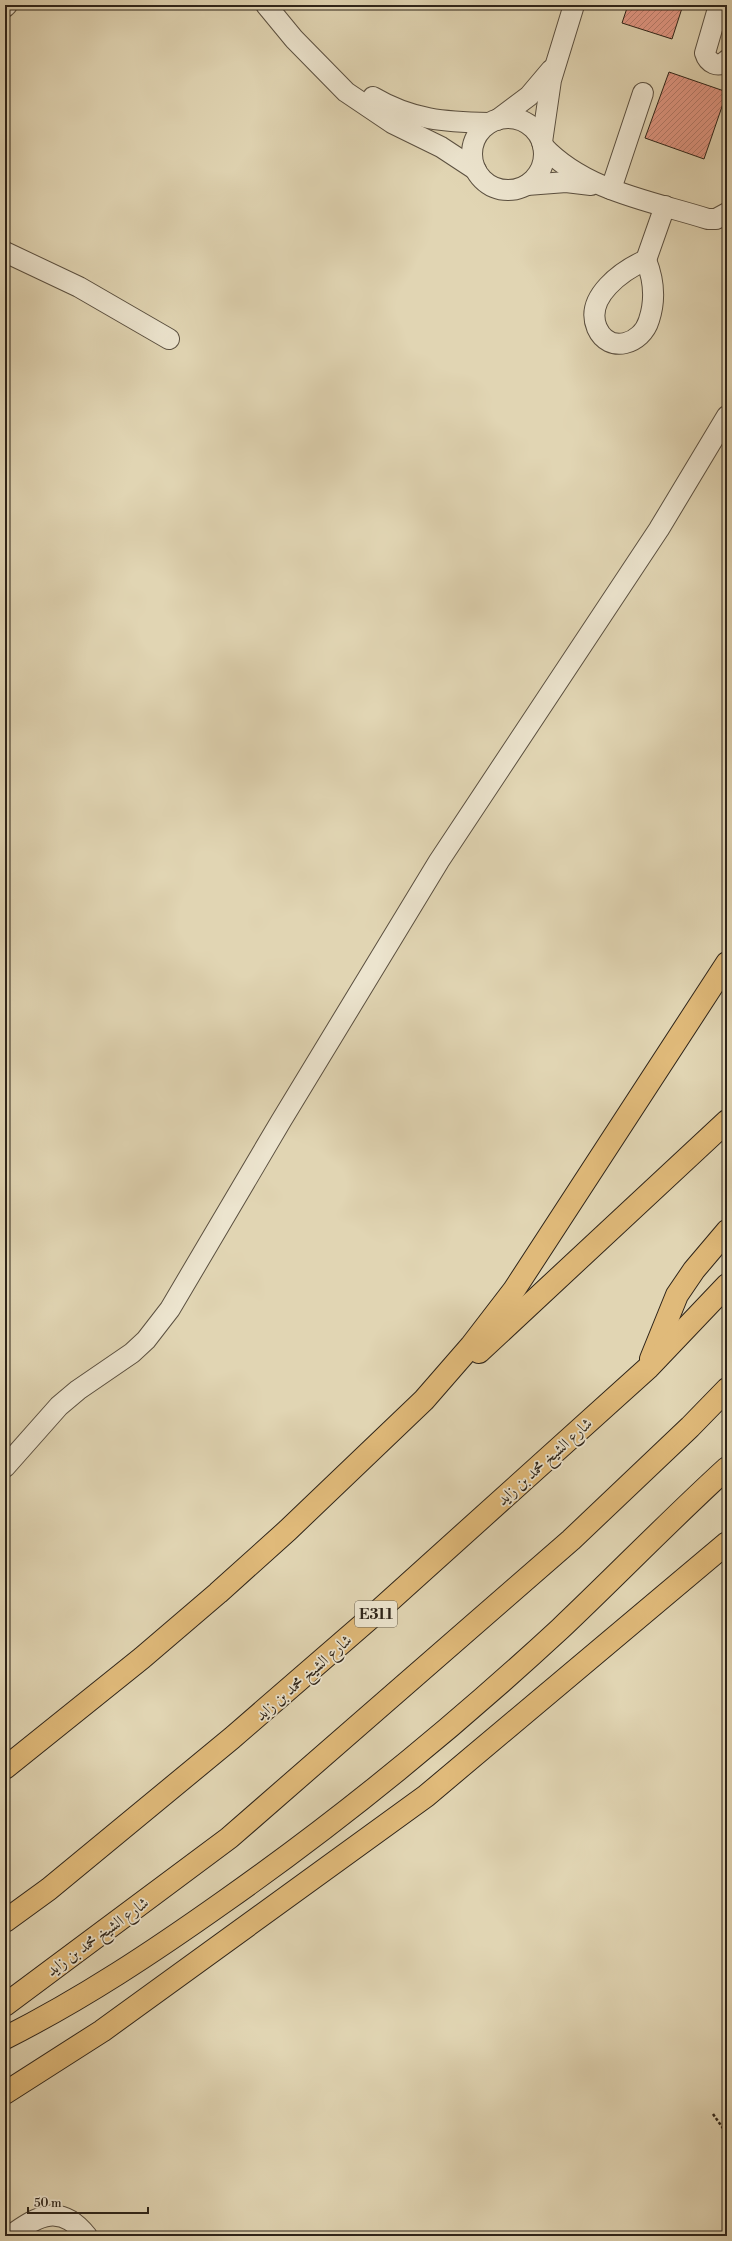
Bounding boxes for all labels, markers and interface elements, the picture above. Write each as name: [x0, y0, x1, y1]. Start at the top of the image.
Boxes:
street label: شارع الشيخ محمد بن زايد: [493, 1414, 599, 1513]
road number: E311: [355, 1601, 397, 1627]
street label: شارع الشيخ محمد بن زايد: [251, 1630, 359, 1728]
street label: شارع الشيخ محمد بن زايد: [42, 1893, 155, 1984]
scale bar: [28, 2189, 148, 2215]
text: 50 m: [34, 2196, 62, 2211]

